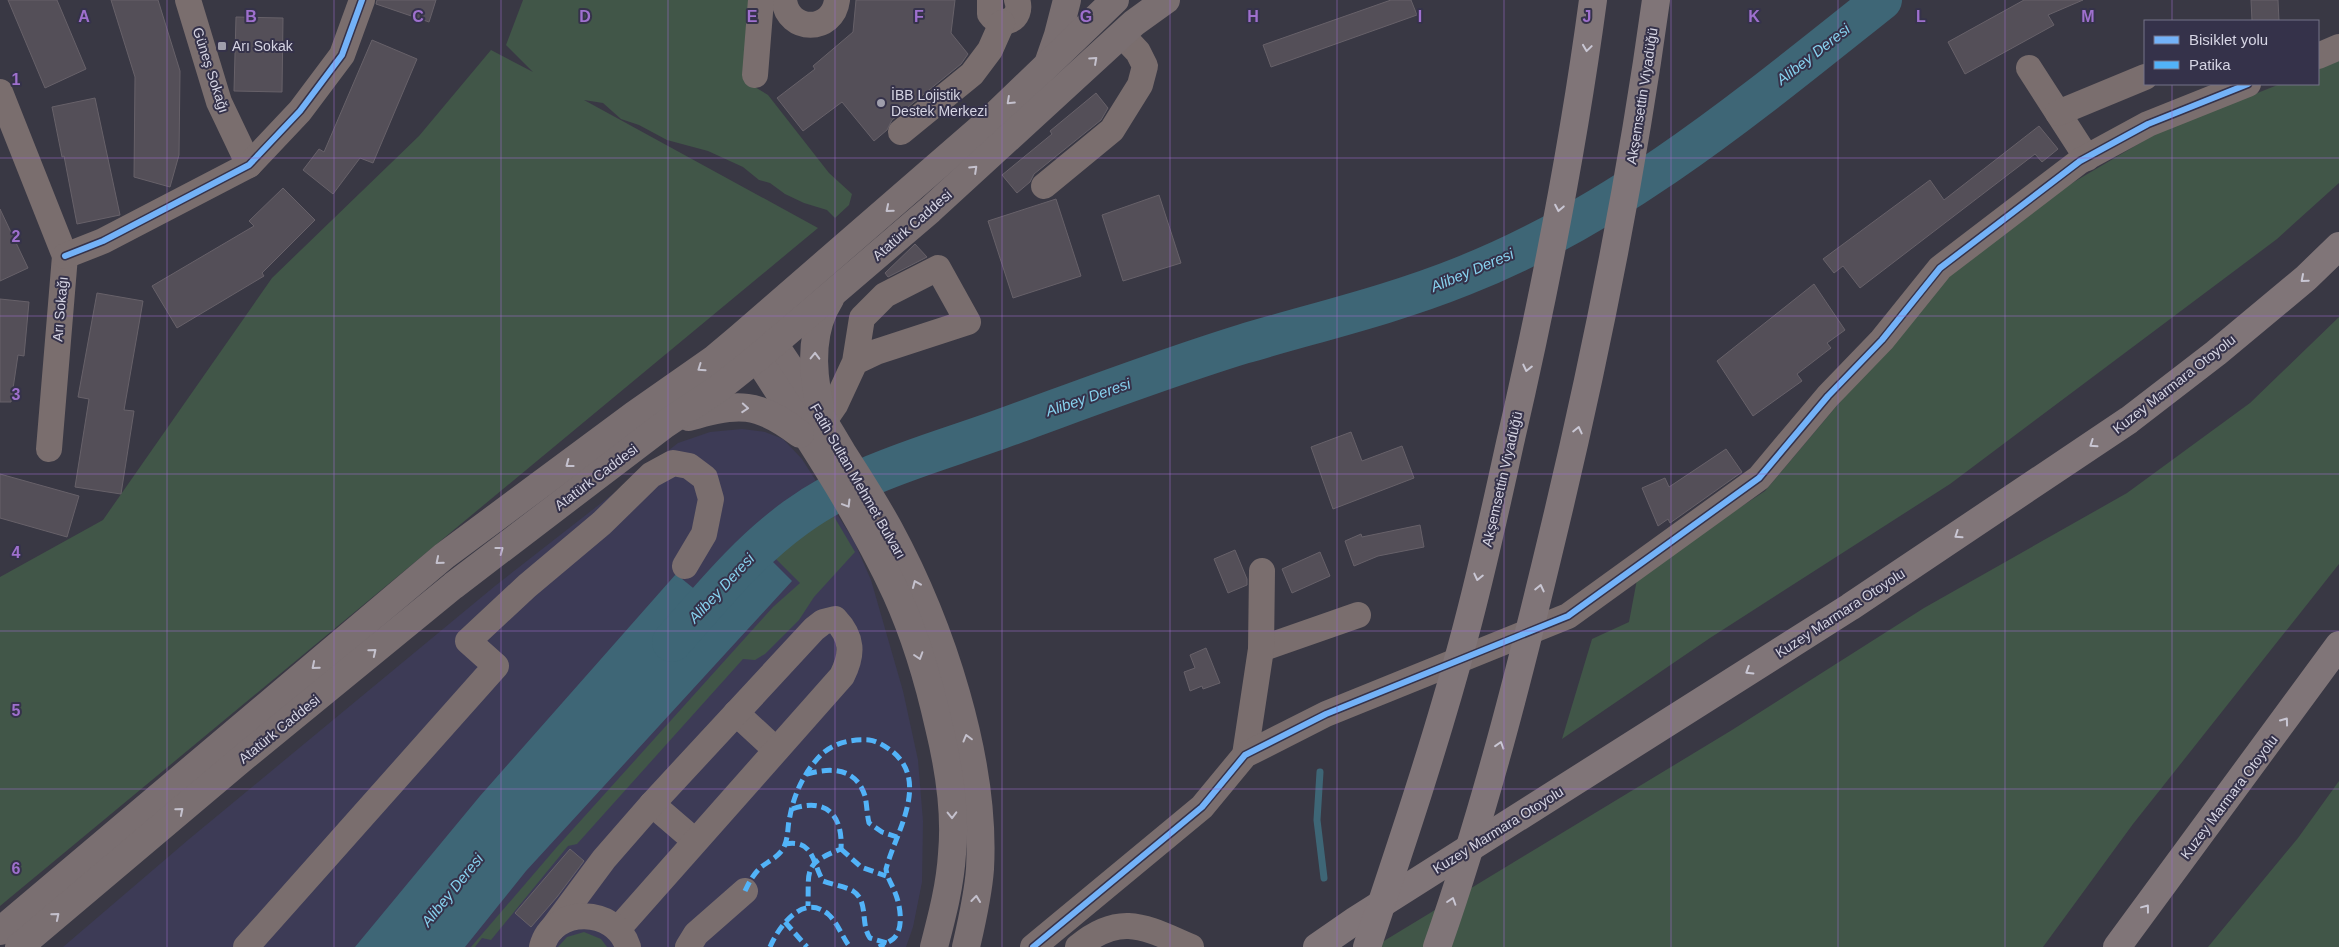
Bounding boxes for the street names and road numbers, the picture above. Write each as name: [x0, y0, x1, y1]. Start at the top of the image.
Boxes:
street label: Güneş Sokağı: [190, 25, 232, 115]
street label: Akşemsettin Viyadüğü: [1623, 26, 1661, 166]
street label: Atatürk Caddesi: [869, 186, 955, 264]
street label: Arı Sokağı: [49, 276, 71, 342]
street label: Kuzey Marmara Otoyolu: [2110, 331, 2238, 437]
street label: Fatih Sultan Mehmet Bulvarı: [807, 401, 909, 561]
street label: Akşemsettin Viyadüğü: [1479, 410, 1525, 548]
street label: Atatürk Caddesi: [551, 441, 641, 513]
street label: Kuzey Marmara Otoyolu: [1772, 565, 1908, 661]
street label: Atatürk Caddesi: [235, 691, 323, 767]
street label: Kuzey Marmara Otoyolu: [2177, 732, 2281, 862]
street label: Kuzey Marmara Otoyolu: [1430, 783, 1566, 877]

